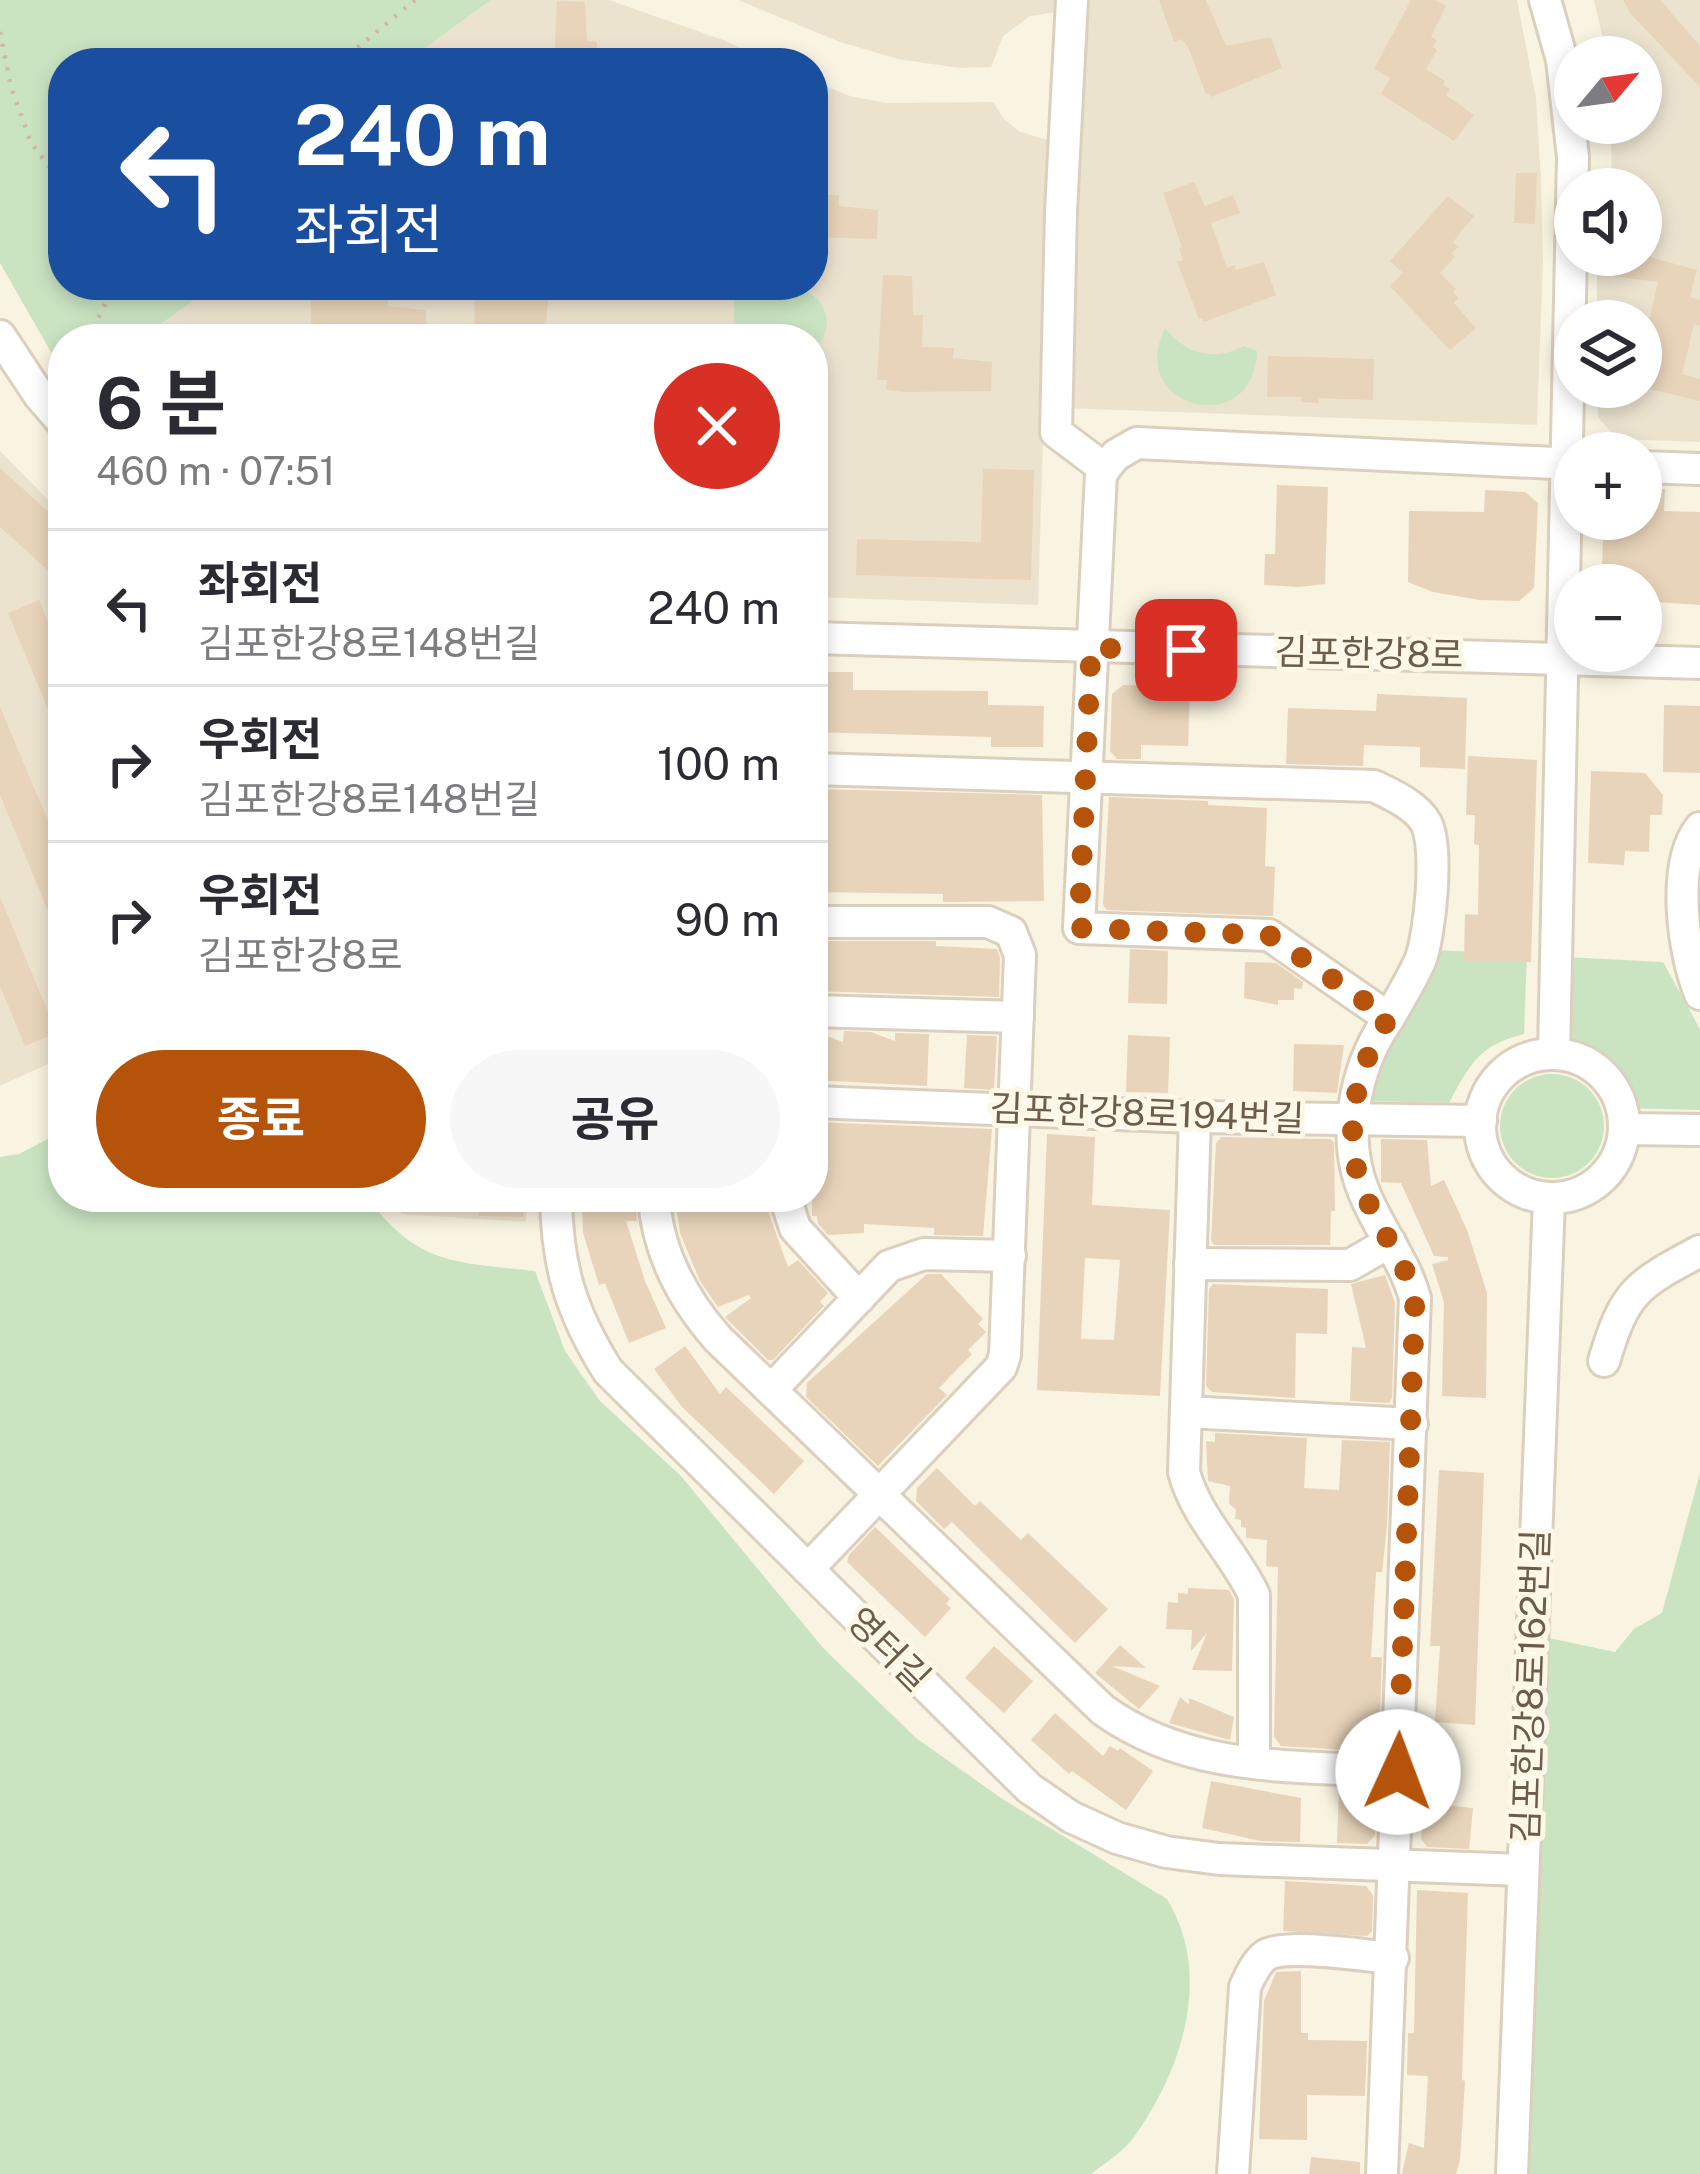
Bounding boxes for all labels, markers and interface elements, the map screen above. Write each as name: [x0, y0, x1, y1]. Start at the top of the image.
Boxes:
north arrow: [1554, 36, 1662, 144]
map controls: [1554, 36, 1662, 672]
text: 240 m: [294, 85, 551, 184]
icon: left: [96, 96, 252, 252]
button: sound: [1554, 168, 1662, 276]
text: 좌회전: [294, 198, 443, 261]
button: layers: [1554, 300, 1662, 408]
text: 6 분: [96, 361, 226, 445]
button: close: [654, 363, 780, 489]
button: +: [1554, 432, 1662, 540]
text: 460 m · 07:51: [96, 448, 335, 494]
text: 좌회전: [198, 556, 322, 609]
button: −: [1554, 564, 1662, 672]
icon: left: [96, 575, 162, 641]
text: 240 m: [647, 581, 780, 634]
pin: [1135, 599, 1237, 701]
icon: arrive: [1153, 617, 1219, 683]
text: 김포한강8로148번길: [198, 620, 540, 666]
street label: 김포한강8로: [1274, 630, 1464, 676]
text: 우회전: [198, 712, 322, 765]
icon: right: [96, 731, 162, 797]
text: 100 m: [657, 737, 780, 790]
text: 김포한강8로148번길: [198, 776, 540, 822]
text: 우회전: [198, 868, 322, 921]
icon: right: [96, 887, 162, 953]
text: 90 m: [675, 893, 780, 946]
text: 김포한강8로: [198, 932, 403, 978]
button: 종료: [96, 1050, 426, 1188]
button: 공유: [450, 1050, 780, 1188]
street label: 김포한강8로194번길: [989, 1087, 1305, 1139]
street label: 김포한강8로162번길: [1504, 1529, 1556, 1843]
street label: 영터길: [839, 1599, 939, 1699]
position arrow: [1335, 1709, 1461, 1835]

